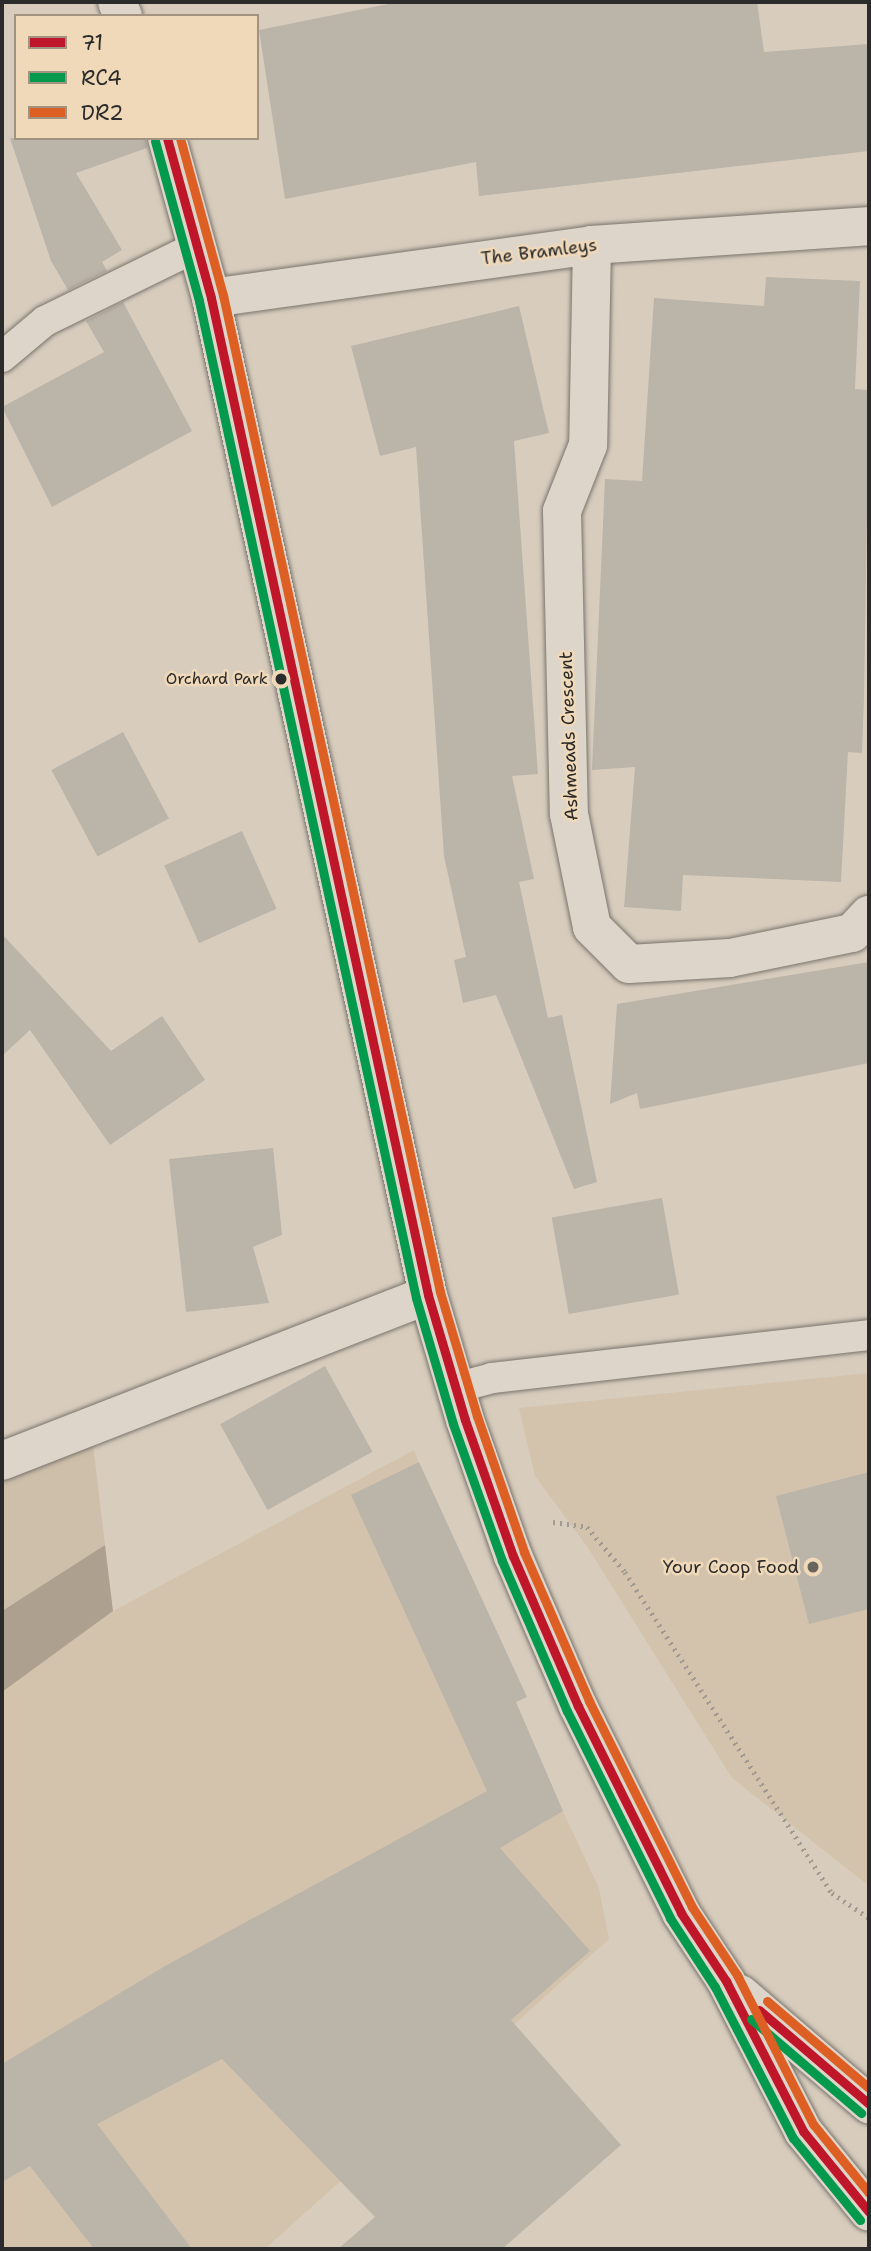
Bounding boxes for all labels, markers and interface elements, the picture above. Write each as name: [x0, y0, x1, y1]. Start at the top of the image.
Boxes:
legend: [14, 14, 259, 140]
text: 71: [81, 29, 103, 57]
text: RC4: [81, 64, 122, 92]
text: DR2: [81, 99, 124, 127]
street label: The Bramleys: [480, 234, 598, 270]
street label: Ashmeads Crescent: [555, 651, 583, 821]
place label: Orchard Park: [166, 669, 268, 689]
marker: Orchard Park: [274, 672, 288, 686]
place label: Your Coop Food: [663, 1556, 799, 1578]
marker: Your Coop Food: [805, 1559, 821, 1575]

